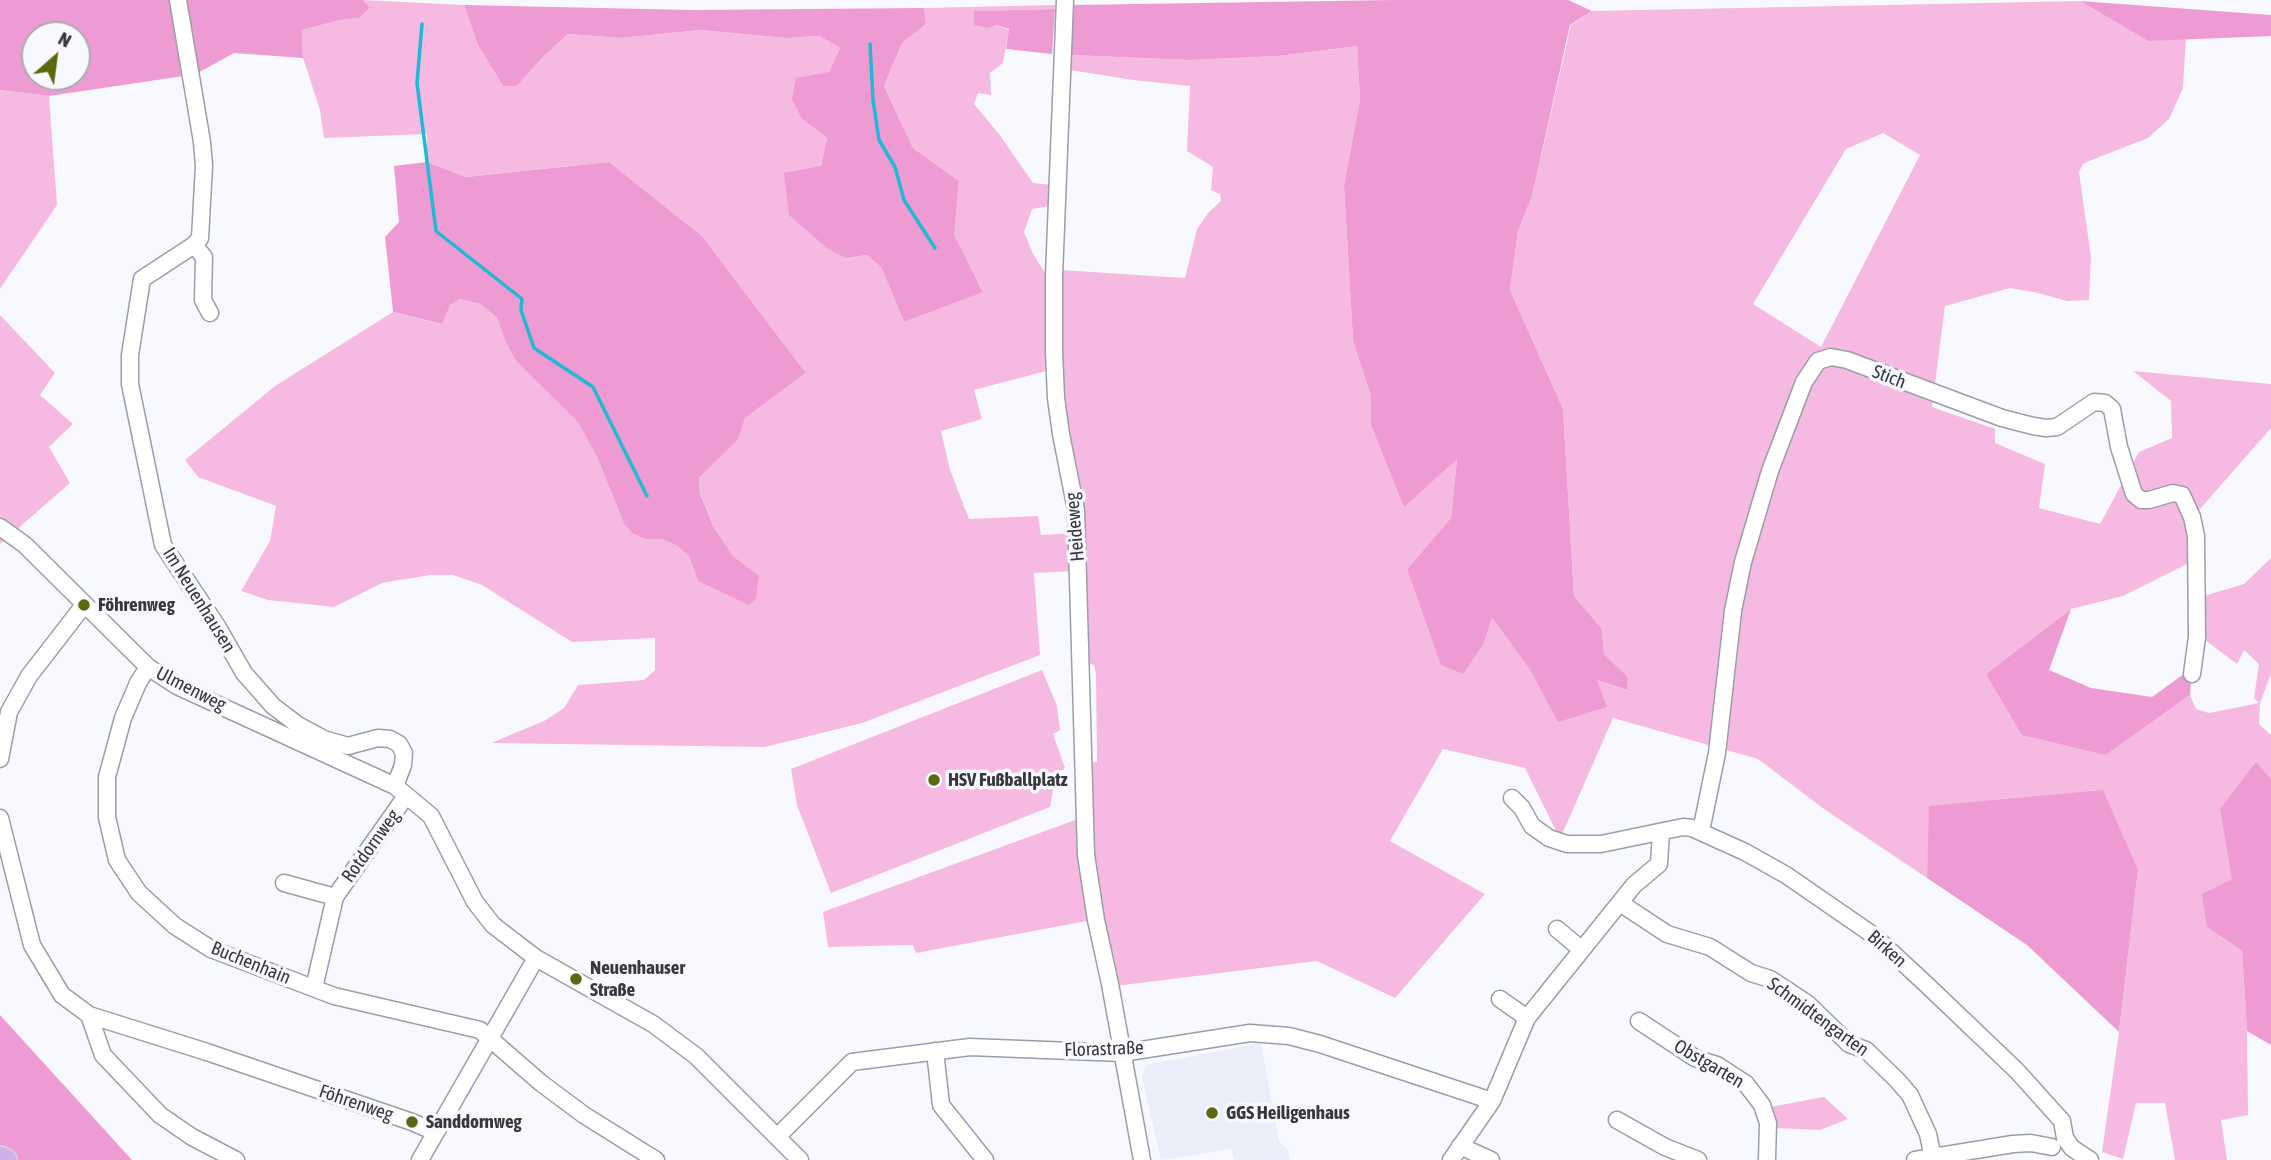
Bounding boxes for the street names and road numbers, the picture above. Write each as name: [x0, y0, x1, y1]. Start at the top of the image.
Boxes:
street label: Stich: [1869, 360, 1909, 394]
street label: Heideweg: [1061, 491, 1089, 563]
street label: Im Neuenhausen: [158, 543, 240, 657]
street label: Ulmenweg: [152, 662, 230, 716]
street label: Rotdornweg: [337, 805, 405, 887]
street label: Birken: [1863, 926, 1911, 972]
street label: Buchenhain: [208, 937, 294, 989]
street label: Schmidtengarten: [1763, 973, 1873, 1061]
street label: Obstgarten: [1670, 1035, 1748, 1093]
street label: Florastraße: [1064, 1036, 1144, 1062]
street label: Föhrenweg: [316, 1080, 396, 1126]

